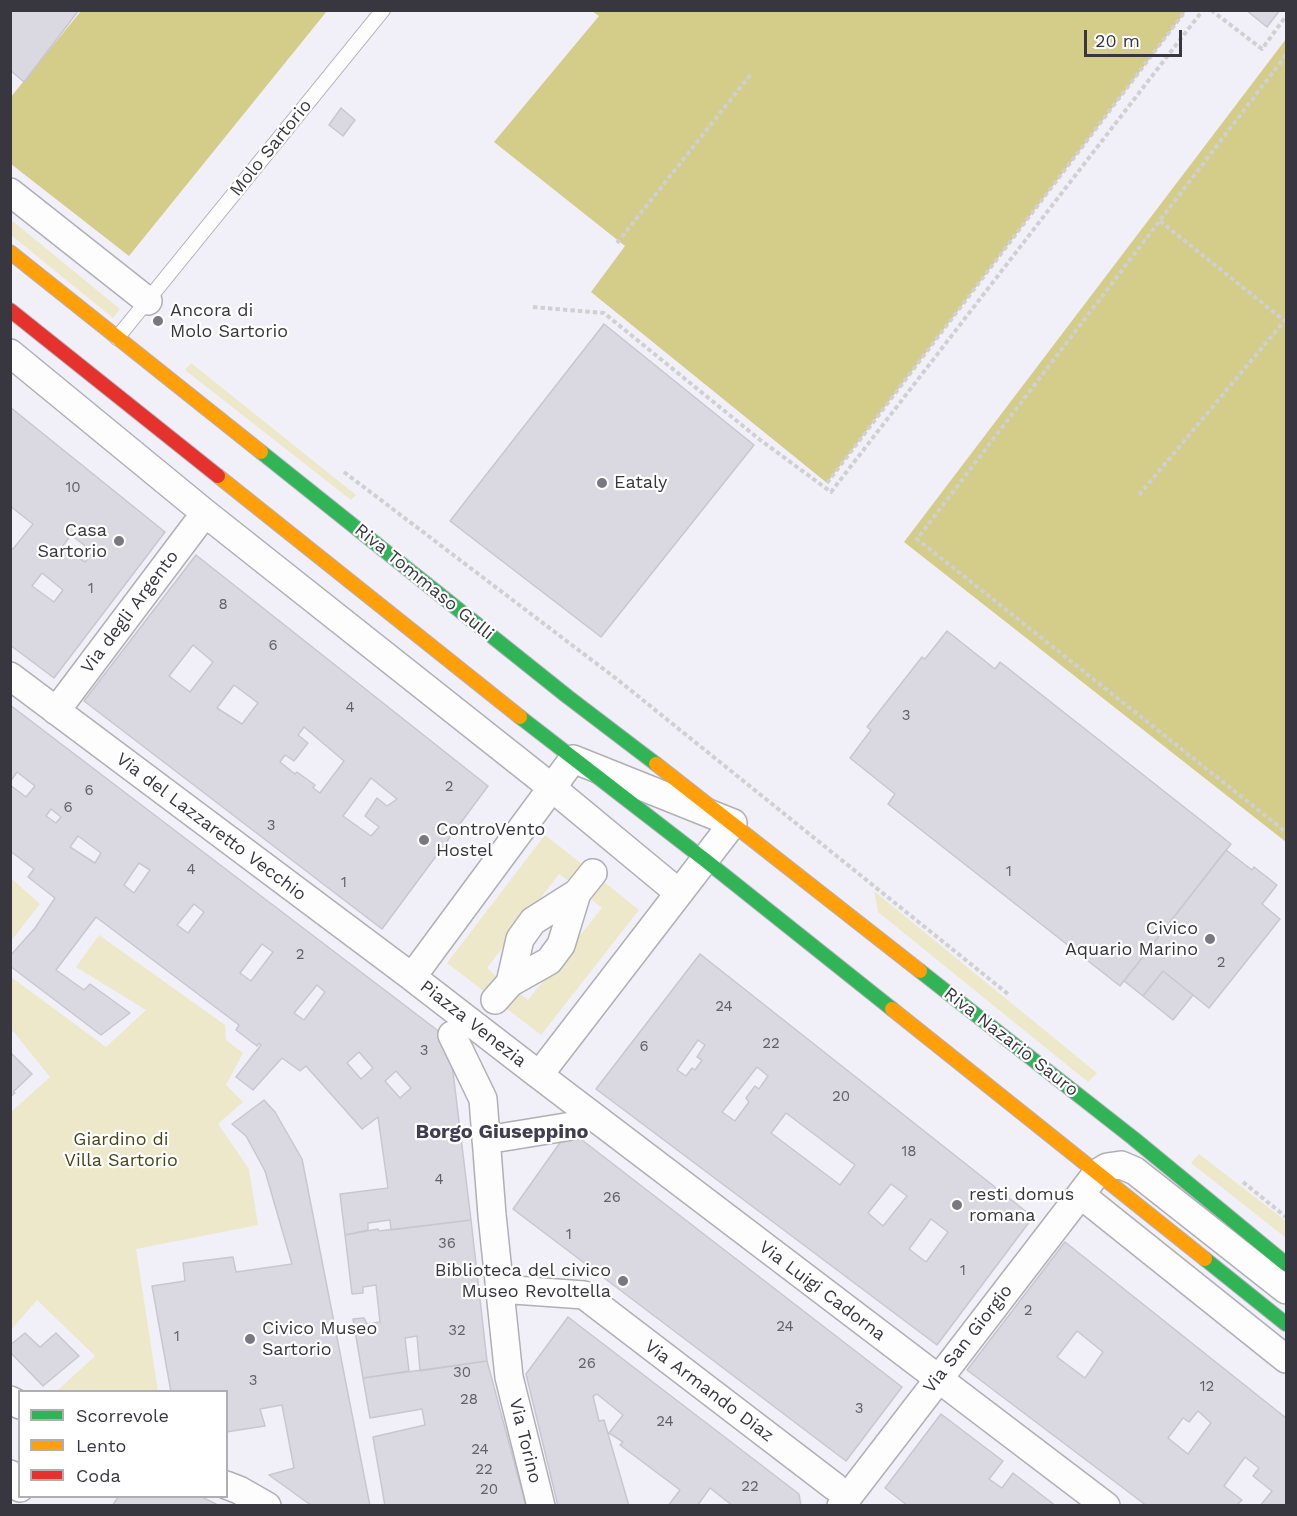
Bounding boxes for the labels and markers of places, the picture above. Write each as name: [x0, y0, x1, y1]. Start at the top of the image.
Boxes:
place label: Ancora di Molo Sartorio: [170, 300, 288, 342]
marker: Ancora di Molo Sartorio: [151, 314, 165, 328]
place label: Eataly: [614, 472, 667, 494]
marker: Eataly: [595, 476, 609, 490]
place label: Casa Sartorio: [37, 520, 107, 562]
marker: Casa Sartorio: [112, 534, 126, 548]
place label: ControVento Hostel: [436, 819, 545, 862]
marker: ControVento Hostel: [417, 833, 431, 847]
place label: Civico Aquario Marino: [1065, 918, 1198, 960]
marker: Civico Aquario Marino: [1203, 932, 1217, 946]
place label: resti domus romana: [969, 1184, 1074, 1226]
marker: resti domus romana: [950, 1198, 964, 1212]
place label: Biblioteca del civico Museo Revoltella: [435, 1260, 611, 1302]
marker: Biblioteca del civico Museo Revoltella: [616, 1274, 630, 1288]
place label: Civico Museo Sartorio: [262, 1318, 377, 1360]
marker: Civico Museo Sartorio: [243, 1332, 257, 1346]

